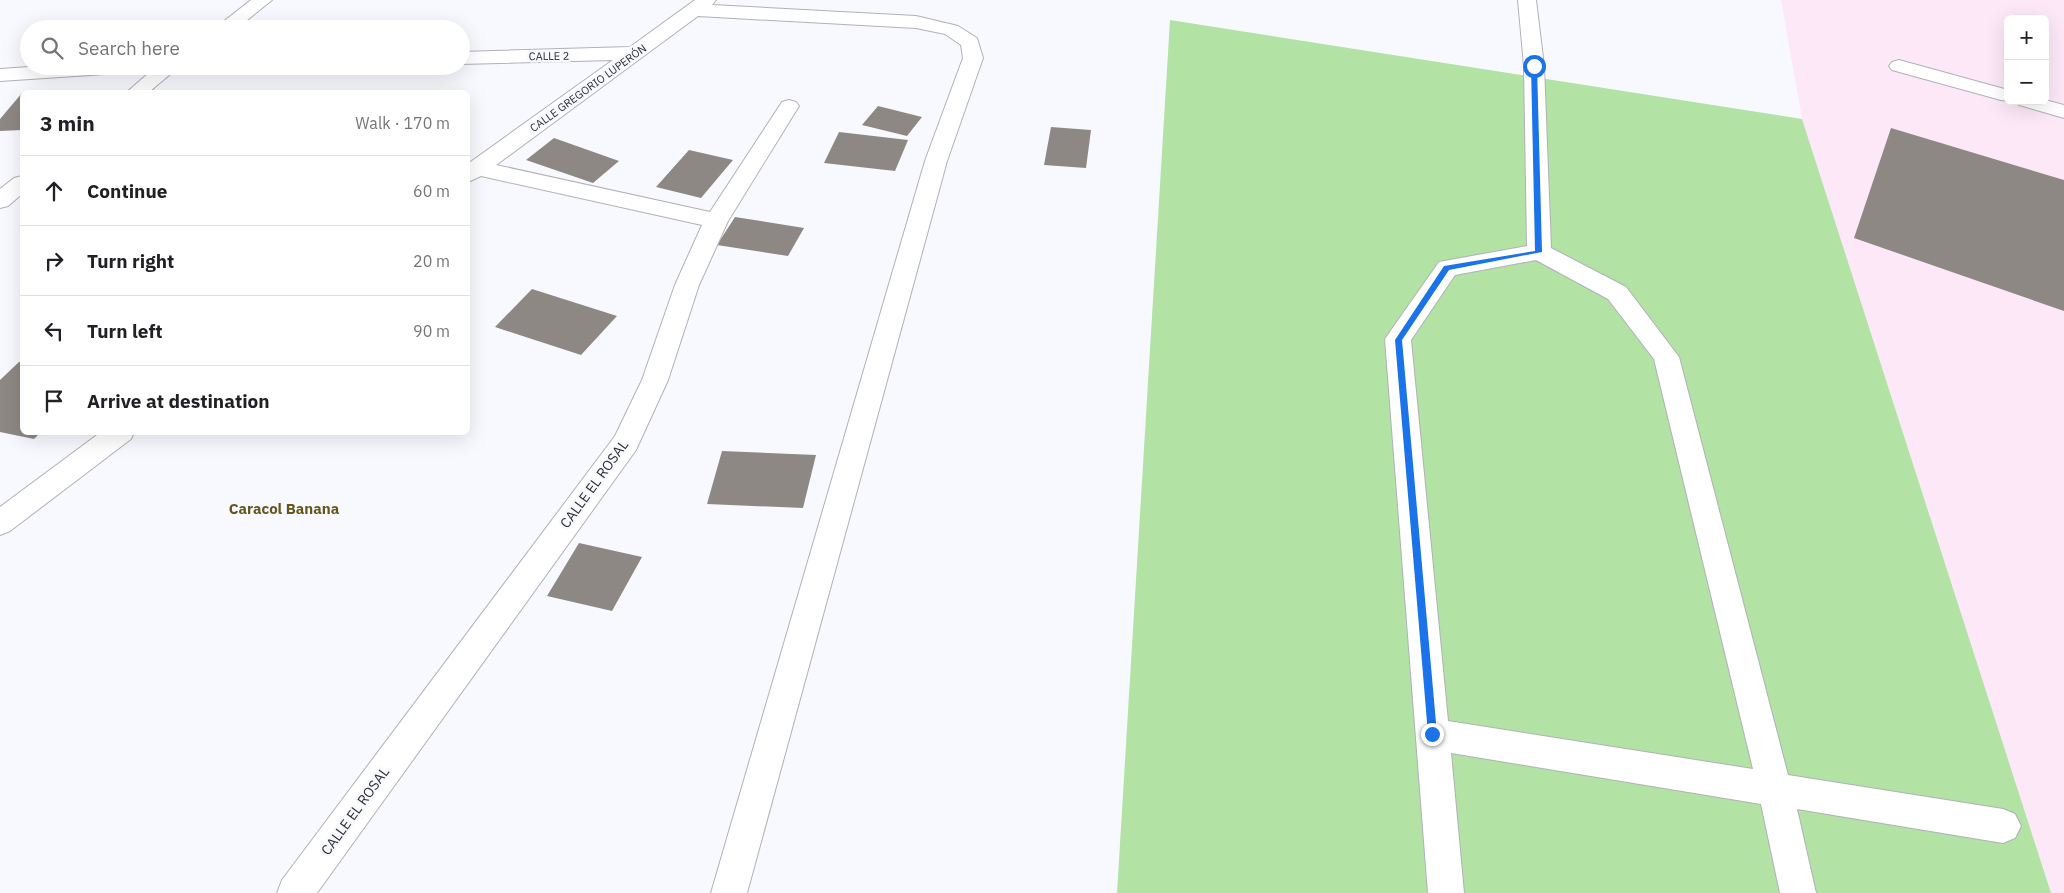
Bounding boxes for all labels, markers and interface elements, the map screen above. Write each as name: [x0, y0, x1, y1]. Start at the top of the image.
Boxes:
map controls: [2004, 15, 2049, 105]
button: +: [2004, 15, 2049, 60]
search box: [20, 20, 470, 75]
icon: search: [38, 34, 66, 62]
text: Search here: [78, 36, 180, 60]
street label: CALLE GREGORIO LUPERÓN: [527, 41, 649, 135]
street label: CALLE 2: [529, 49, 569, 63]
route start: [1523, 55, 1546, 78]
button: −: [2004, 60, 2049, 105]
text: 3 min: [40, 109, 95, 137]
text: Walk · 170 m: [355, 113, 450, 133]
icon: ahead: [40, 177, 68, 205]
text: Continue: [87, 179, 167, 203]
text: 60 m: [413, 181, 450, 201]
icon: right: [40, 247, 68, 275]
text: Turn right: [87, 249, 174, 273]
text: 20 m: [413, 251, 450, 271]
icon: left: [40, 317, 68, 345]
text: Turn left: [87, 319, 163, 343]
text: 90 m: [413, 321, 450, 341]
icon: arrive: [40, 387, 68, 415]
text: Arrive at destination: [87, 389, 270, 413]
street label: CALLE EL ROSAL: [556, 436, 632, 532]
district label: Caracol Banana: [229, 499, 340, 518]
route end: [1421, 723, 1444, 746]
street label: CALLE EL ROSAL: [317, 763, 393, 859]

